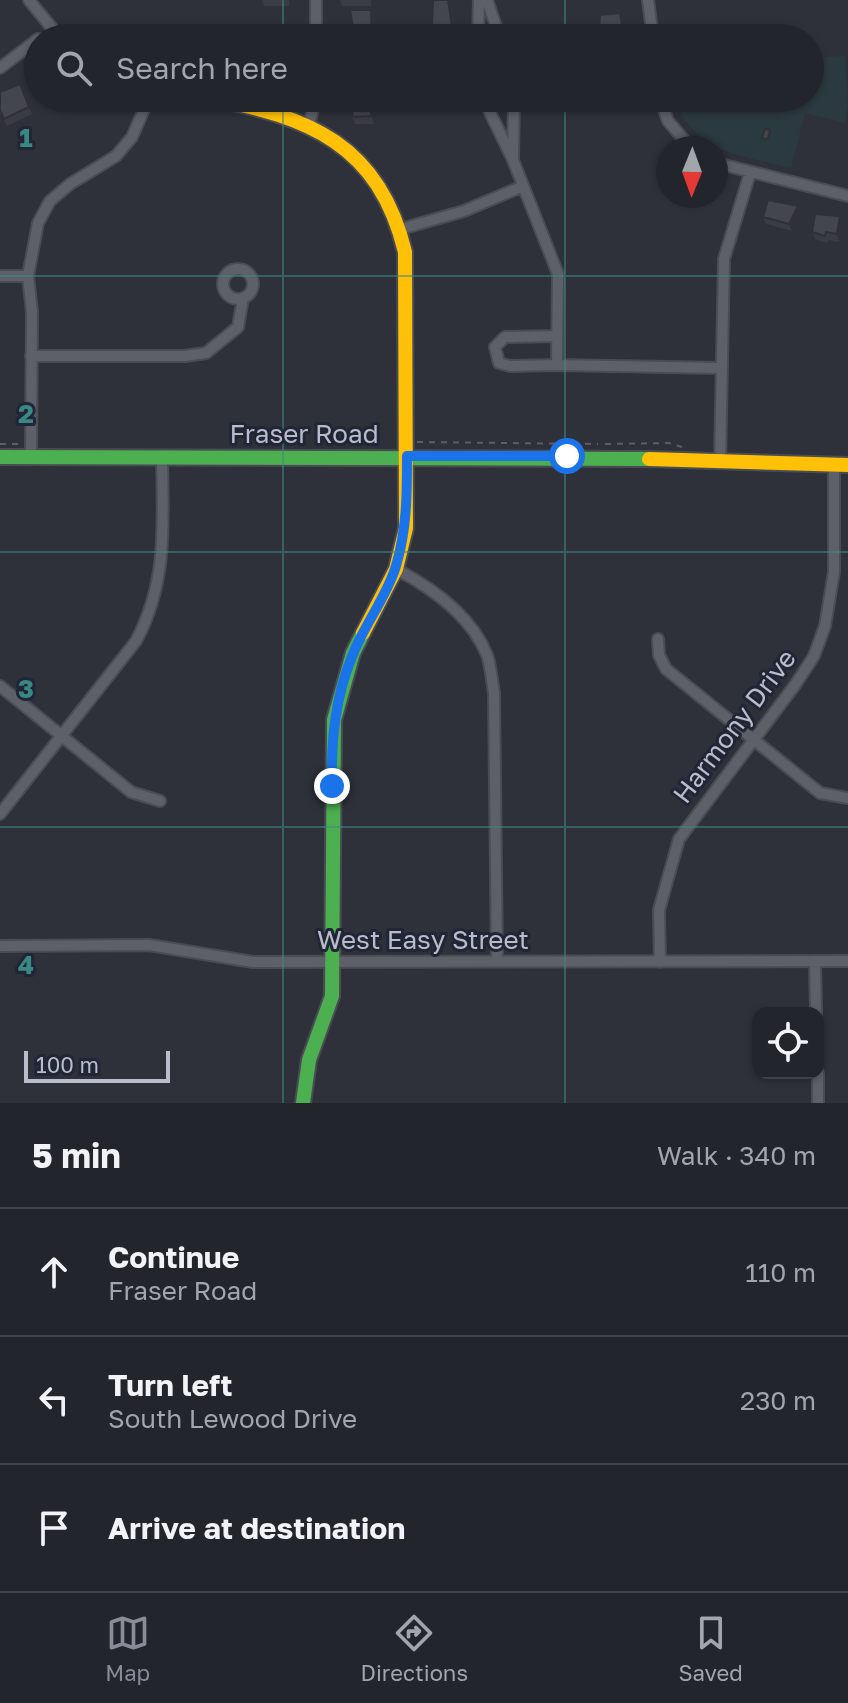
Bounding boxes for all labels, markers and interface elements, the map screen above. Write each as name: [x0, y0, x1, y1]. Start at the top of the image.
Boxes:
search box: [24, 24, 824, 112]
icon: search: [52, 46, 96, 90]
text: Search here: [116, 50, 288, 86]
text: 1: [19, 122, 33, 153]
north arrow: [656, 136, 728, 208]
text: 2: [18, 398, 34, 429]
street label: Fraser Road: [229, 418, 379, 449]
route start: [549, 438, 585, 474]
street label: Harmony Drive: [666, 643, 802, 809]
text: 3: [18, 673, 34, 704]
route end: [314, 768, 350, 804]
street label: West Easy Street: [317, 924, 529, 955]
text: 4: [18, 949, 34, 980]
map controls: [752, 1007, 824, 1079]
button: locate: [752, 1007, 824, 1079]
scale bar: [24, 1047, 170, 1083]
text: 100 m: [36, 1051, 99, 1078]
text: 5 min: [32, 1135, 121, 1175]
text: Walk · 340 m: [657, 1140, 816, 1171]
text: Continue: [108, 1239, 239, 1275]
icon: ahead: [32, 1250, 76, 1294]
text: 110 m: [745, 1257, 816, 1288]
text: Fraser Road: [108, 1275, 257, 1306]
text: Turn left: [108, 1367, 233, 1403]
icon: left: [32, 1378, 76, 1422]
text: 230 m: [740, 1385, 816, 1416]
text: South Lewood Drive: [108, 1403, 357, 1434]
icon: arrive: [32, 1506, 76, 1550]
text: Arrive at destination: [108, 1510, 405, 1546]
tab: Map: [105, 1611, 150, 1686]
tab: Directions: [361, 1611, 468, 1686]
tab: Saved: [679, 1611, 743, 1686]

